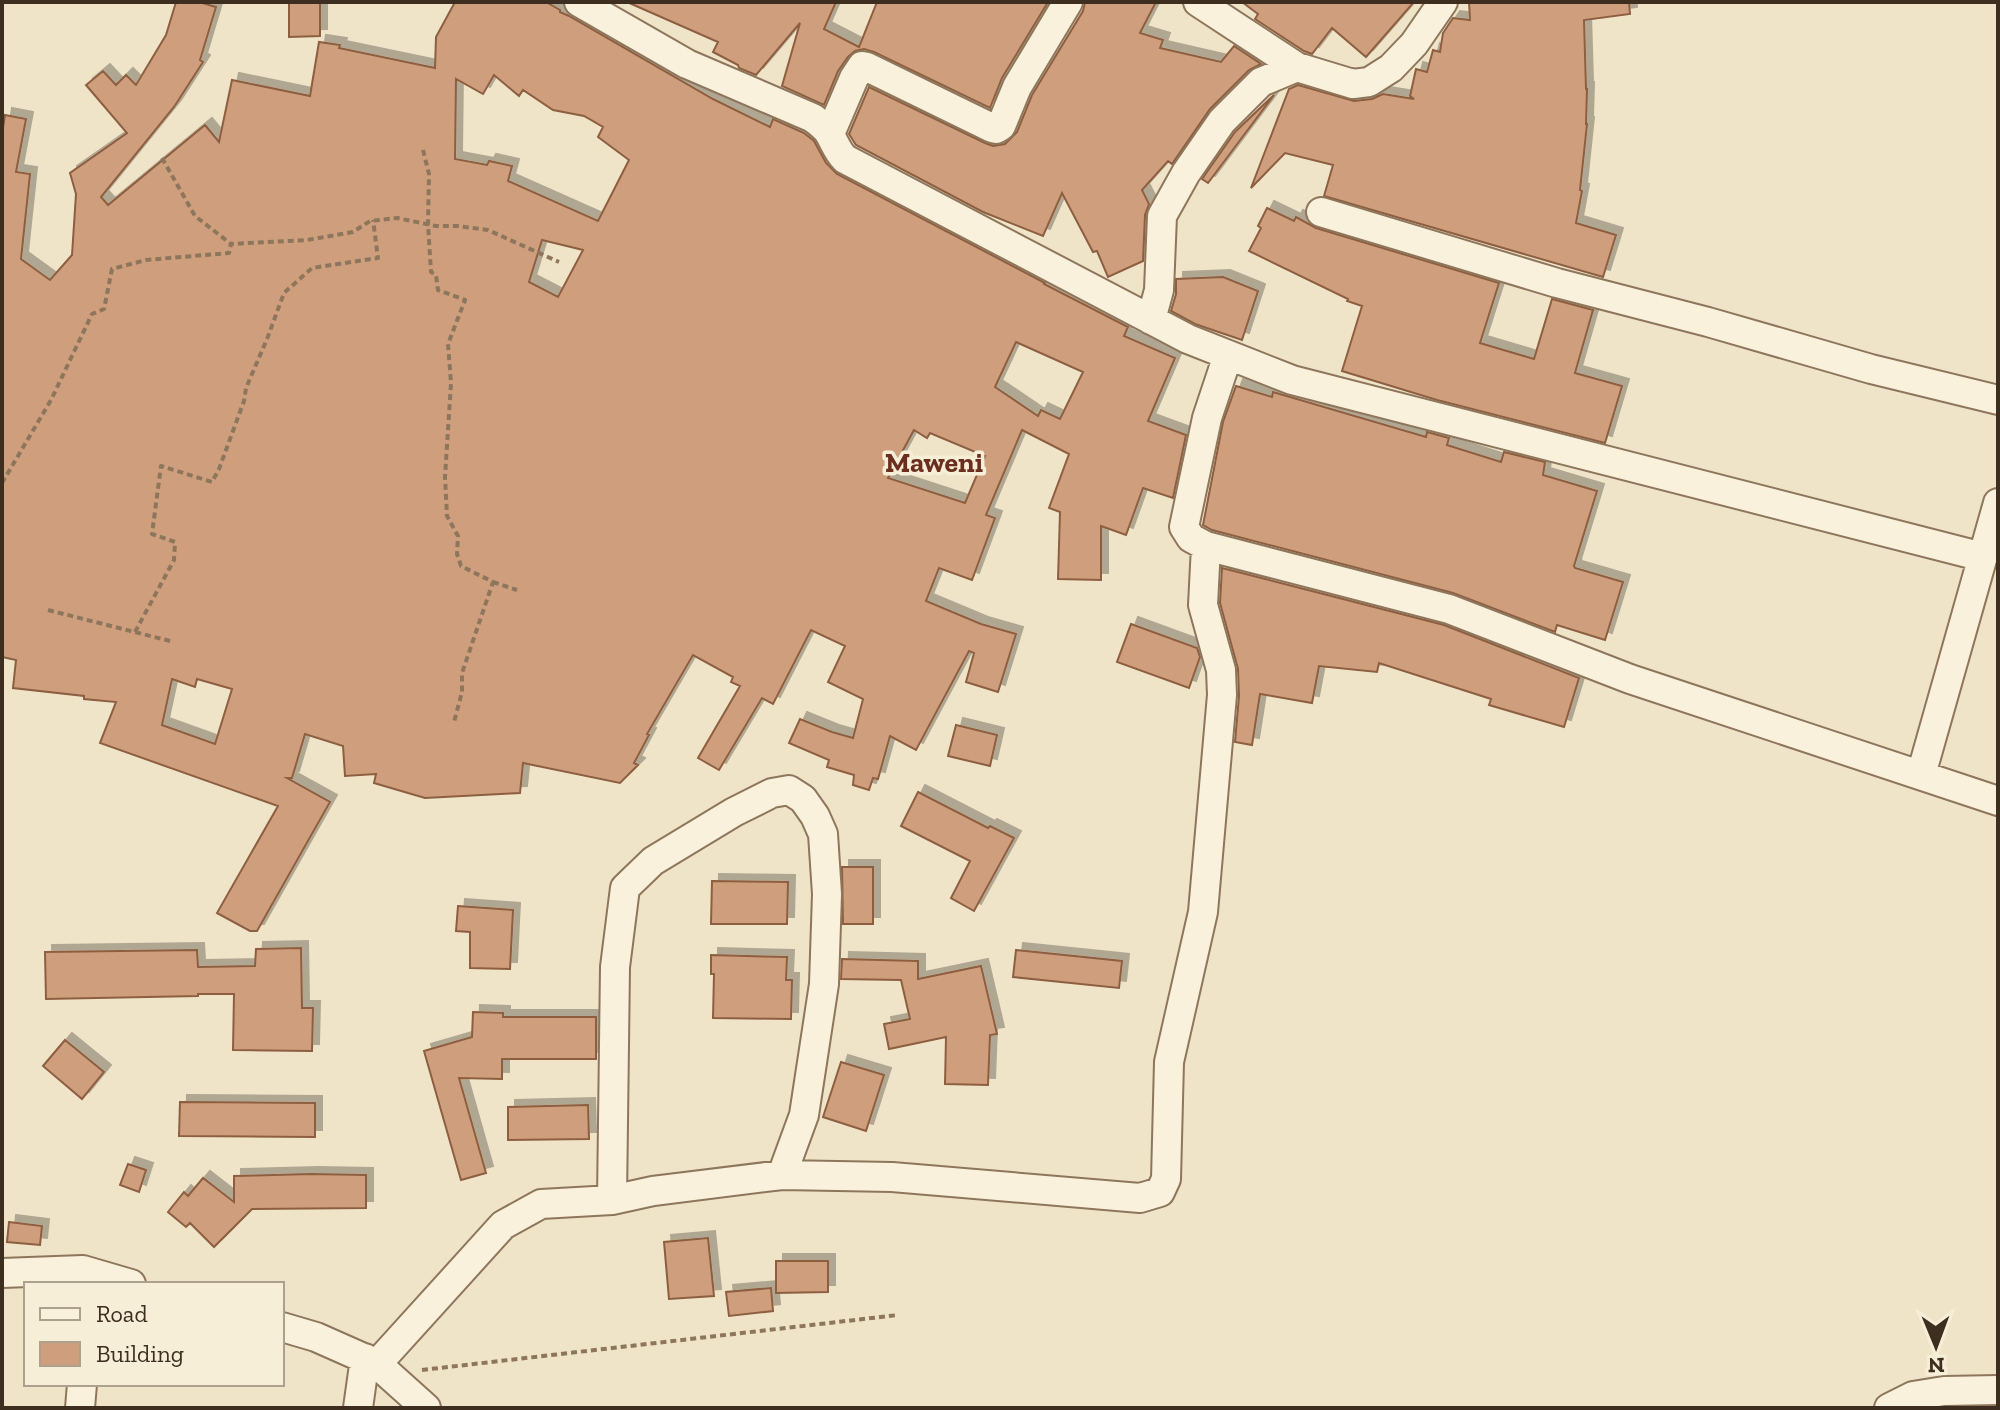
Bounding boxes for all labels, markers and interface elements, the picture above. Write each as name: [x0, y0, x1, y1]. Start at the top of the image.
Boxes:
district label: Maweni: [885, 446, 983, 479]
legend: [24, 1282, 284, 1386]
text: Road: [96, 1299, 148, 1328]
north arrow: [1896, 1306, 1976, 1386]
text: Building: [96, 1339, 184, 1368]
text: N: [1927, 1352, 1945, 1379]

